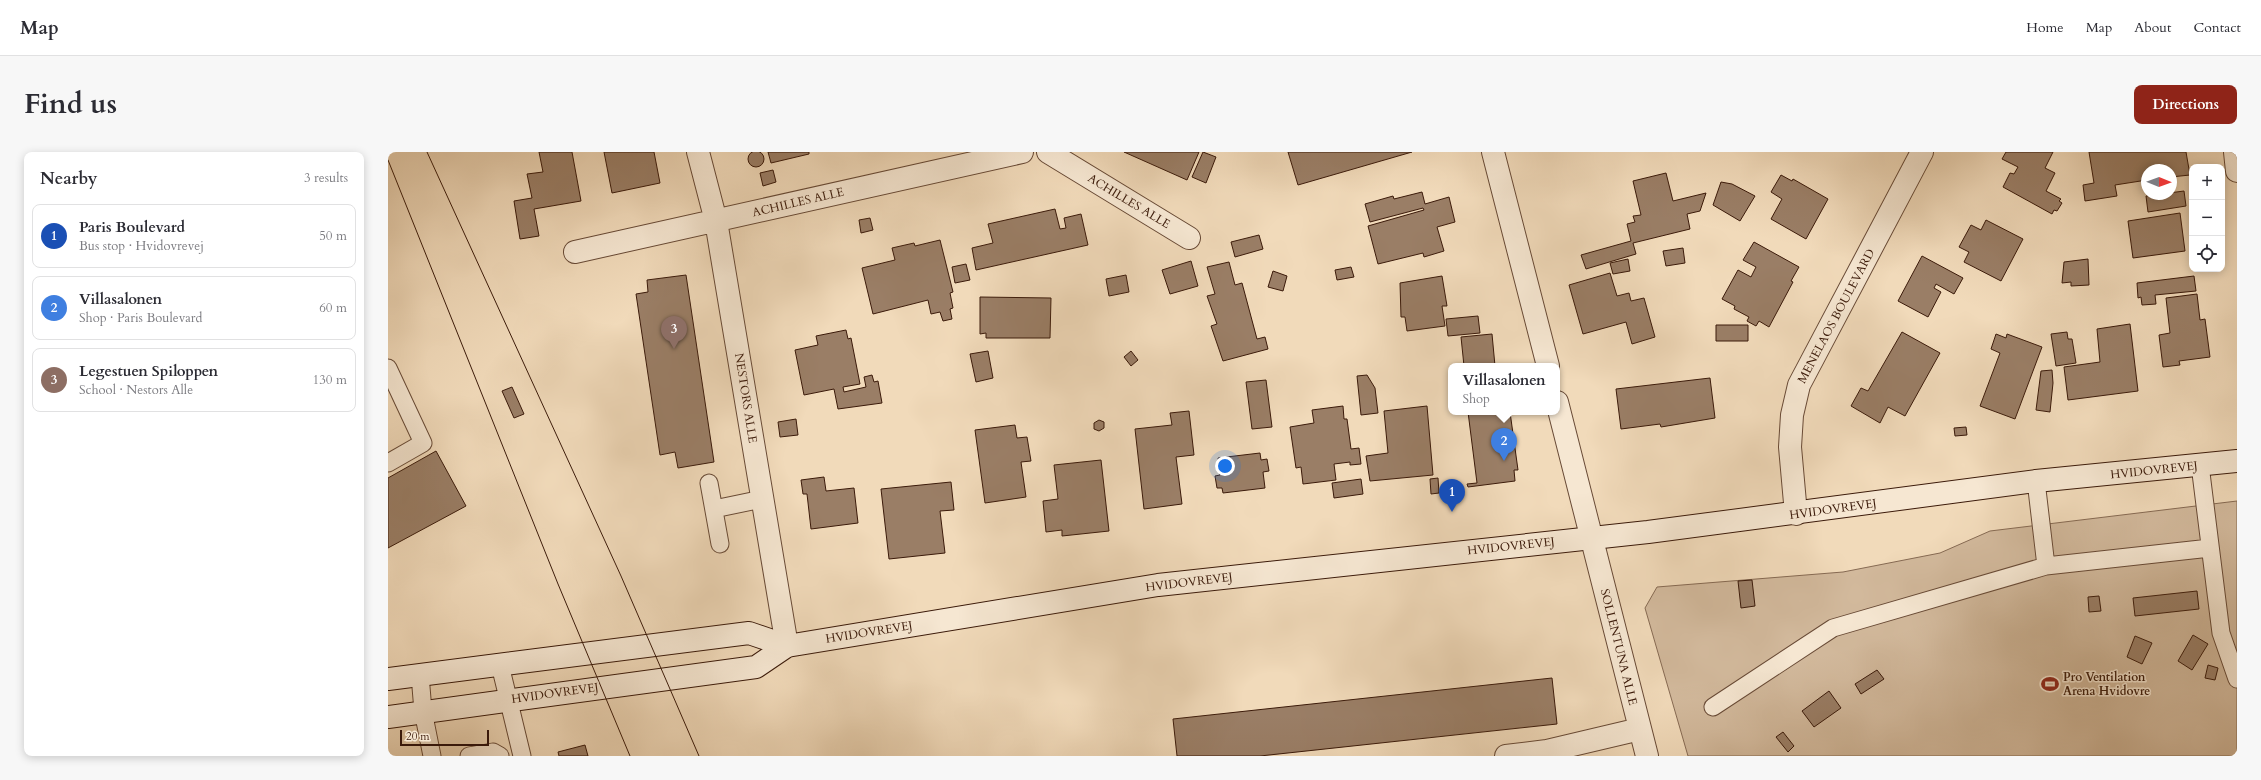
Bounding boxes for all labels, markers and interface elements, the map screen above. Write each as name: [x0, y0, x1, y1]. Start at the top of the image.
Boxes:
text: Map: [20, 15, 59, 41]
text: Home: [2026, 18, 2064, 37]
text: Map: [2086, 18, 2112, 37]
text: About: [2134, 18, 2171, 37]
text: Contact: [2193, 18, 2241, 37]
text: Find us: [24, 85, 117, 123]
button: Directions: [2134, 85, 2237, 124]
north arrow: [2141, 164, 2177, 200]
map controls: [2189, 164, 2225, 272]
button: +: [2189, 164, 2225, 200]
text: Nearby: [40, 167, 97, 190]
text: 3 results: [304, 169, 348, 187]
street label: ACHILLES ALLE: [1085, 170, 1173, 232]
street label: ACHILLES ALLE: [751, 184, 845, 220]
button: −: [2189, 200, 2225, 236]
text: Paris Boulevard: [79, 217, 185, 237]
text: 1: [51, 227, 57, 245]
text: 50 m: [319, 227, 347, 245]
button: locate: [2189, 236, 2225, 272]
text: Bus stop · Hvidovrevej: [79, 237, 204, 255]
street label: MENELAOS BOULEVARD: [1794, 246, 1878, 386]
text: Villasalonen: [79, 289, 162, 309]
text: 2: [51, 299, 57, 317]
text: 60 m: [319, 299, 347, 317]
text: Shop · Paris Boulevard: [79, 309, 202, 327]
pin: 3: [661, 316, 687, 349]
street label: NESTORS ALLE: [731, 352, 761, 444]
text: Legestuen Spiloppen: [79, 361, 218, 381]
popup: [1448, 363, 1560, 415]
text: Villasalonen: [1462, 370, 1546, 390]
text: 3: [51, 371, 57, 389]
text: 130 m: [313, 371, 347, 389]
text: School · Nestors Alle: [79, 381, 193, 399]
text: Shop: [1462, 390, 1490, 408]
pin: 2: [1491, 428, 1517, 461]
your location: [1215, 456, 1235, 476]
street label: HVIDOVREVEJ: [2109, 457, 2199, 483]
pin: 1: [1439, 479, 1465, 512]
street label: HVIDOVREVEJ: [1788, 495, 1878, 523]
street label: HVIDOVREVEJ: [1466, 533, 1556, 559]
street label: HVIDOVREVEJ: [1144, 569, 1234, 595]
street label: SOLLENTUNA ALLE: [1597, 587, 1641, 707]
street label: HVIDOVREVEJ: [824, 617, 914, 647]
place label: Pro Ventilation Arena Hvidovre: [2063, 669, 2150, 699]
sports icon: Pro Ventilation Arena Hvidovre: [2040, 674, 2060, 694]
street label: HVIDOVREVEJ: [510, 679, 600, 707]
scale bar: [400, 728, 489, 747]
text: 20 m: [406, 729, 430, 744]

